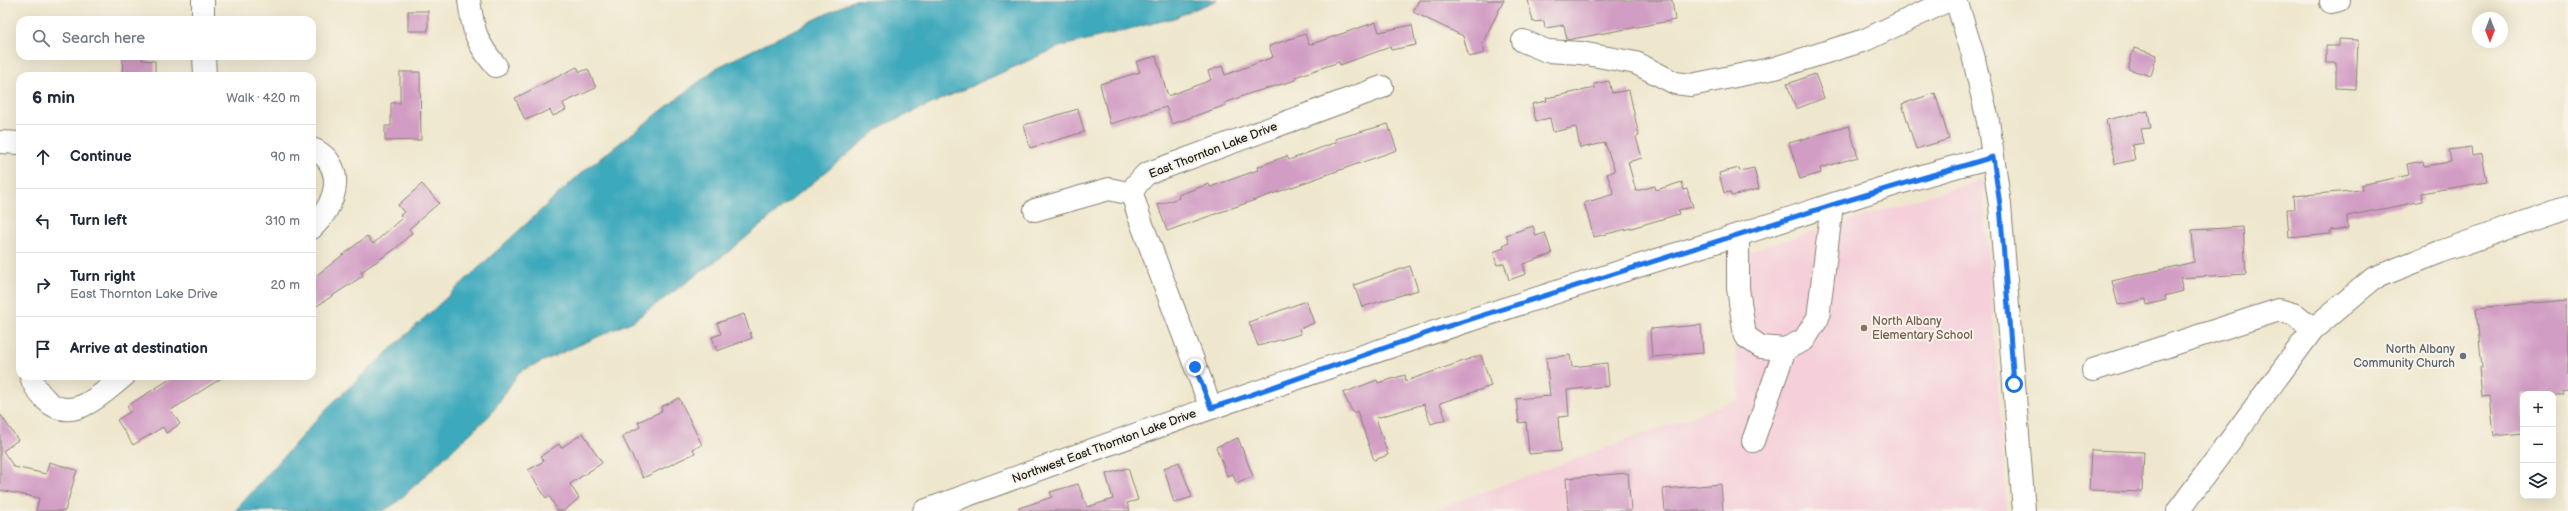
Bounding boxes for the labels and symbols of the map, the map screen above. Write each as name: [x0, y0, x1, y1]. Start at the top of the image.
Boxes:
north arrow: [2472, 12, 2508, 48]
street label: East Thornton Lake Drive: [1147, 119, 1280, 182]
place label: North Albany Elementary School: [1872, 314, 1973, 343]
marker: North Albany Elementary School: [1859, 323, 1869, 333]
place label: North Albany Community Church: [2353, 342, 2456, 371]
marker: North Albany Community Church: [2458, 351, 2468, 361]
route end: [1186, 358, 1204, 376]
route start: [2005, 375, 2023, 393]
street label: Northwest East Thornton Lake Drive: [1010, 406, 1198, 487]

